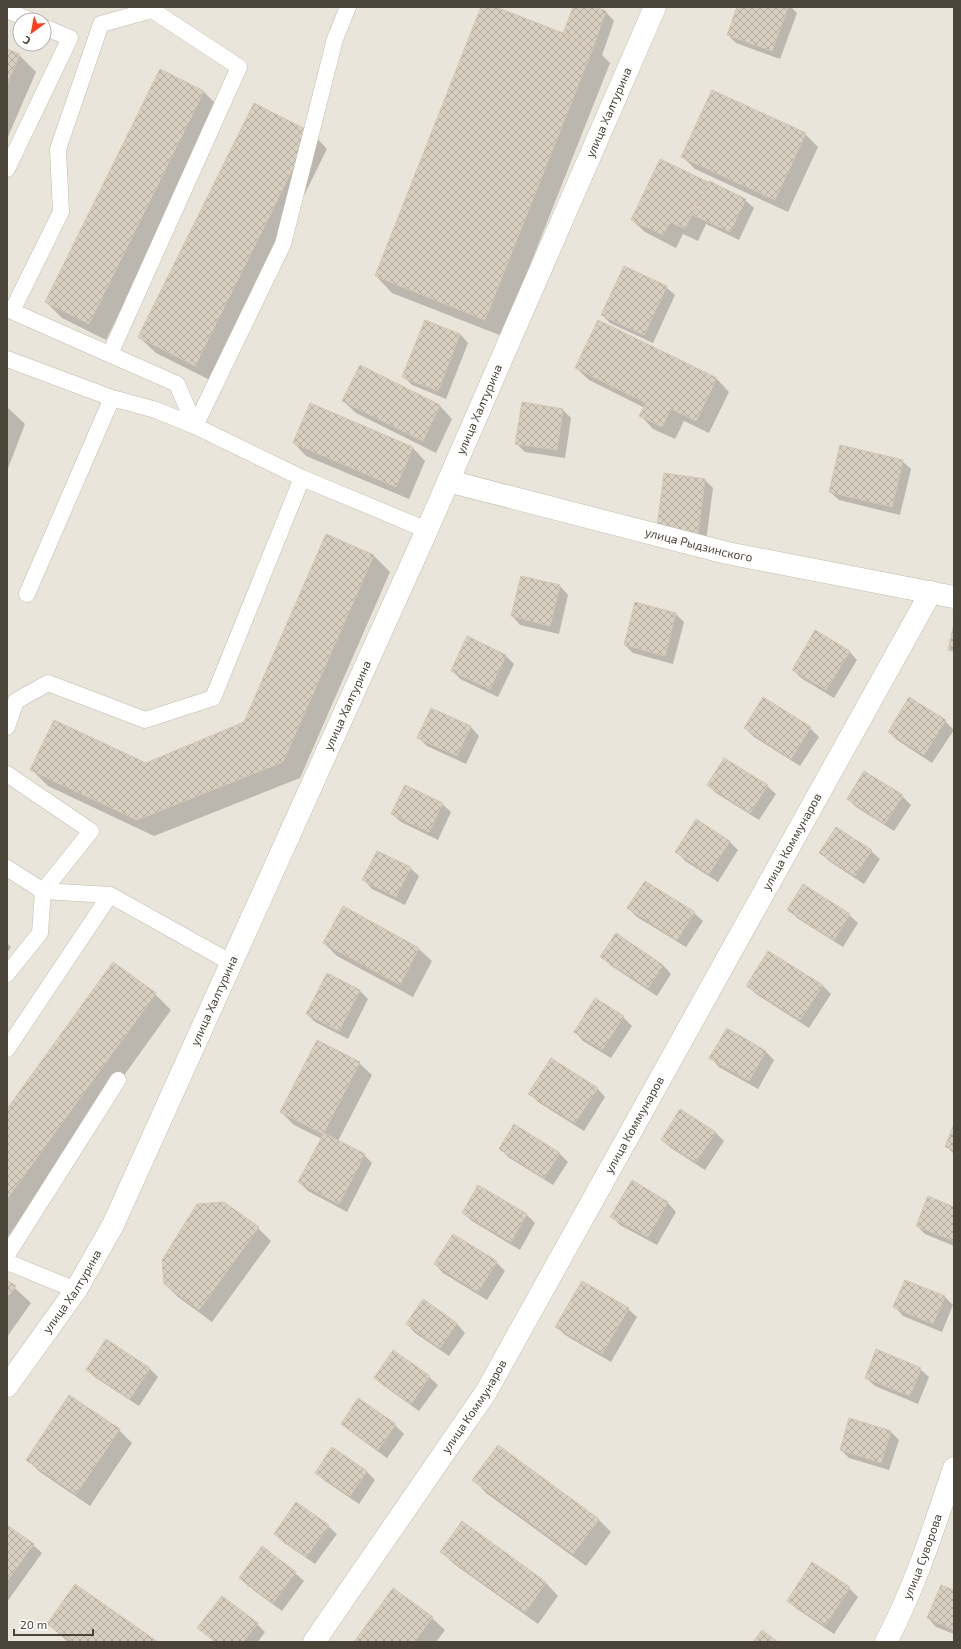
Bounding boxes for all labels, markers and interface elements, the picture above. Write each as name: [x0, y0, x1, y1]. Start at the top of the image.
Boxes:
north arrow: [12, 12, 52, 52]
text: С: [20, 33, 33, 48]
street label: улица Халтурина: [582, 65, 634, 160]
street label: улица Халтурина: [453, 362, 504, 457]
street label: улица Рыдзинского: [644, 524, 754, 564]
street label: улица Халтурина: [320, 658, 373, 753]
street label: улица Коммунаров: [759, 790, 824, 893]
street label: улица Халтурина: [187, 953, 240, 1048]
street label: улица Коммунаров: [601, 1074, 666, 1176]
street label: улица Халтурина: [39, 1247, 104, 1336]
street label: улица Коммунаров: [438, 1357, 509, 1456]
street label: улица Суворова: [899, 1512, 944, 1601]
scale bar: [14, 1611, 93, 1637]
text: 20 m: [20, 1617, 47, 1631]

